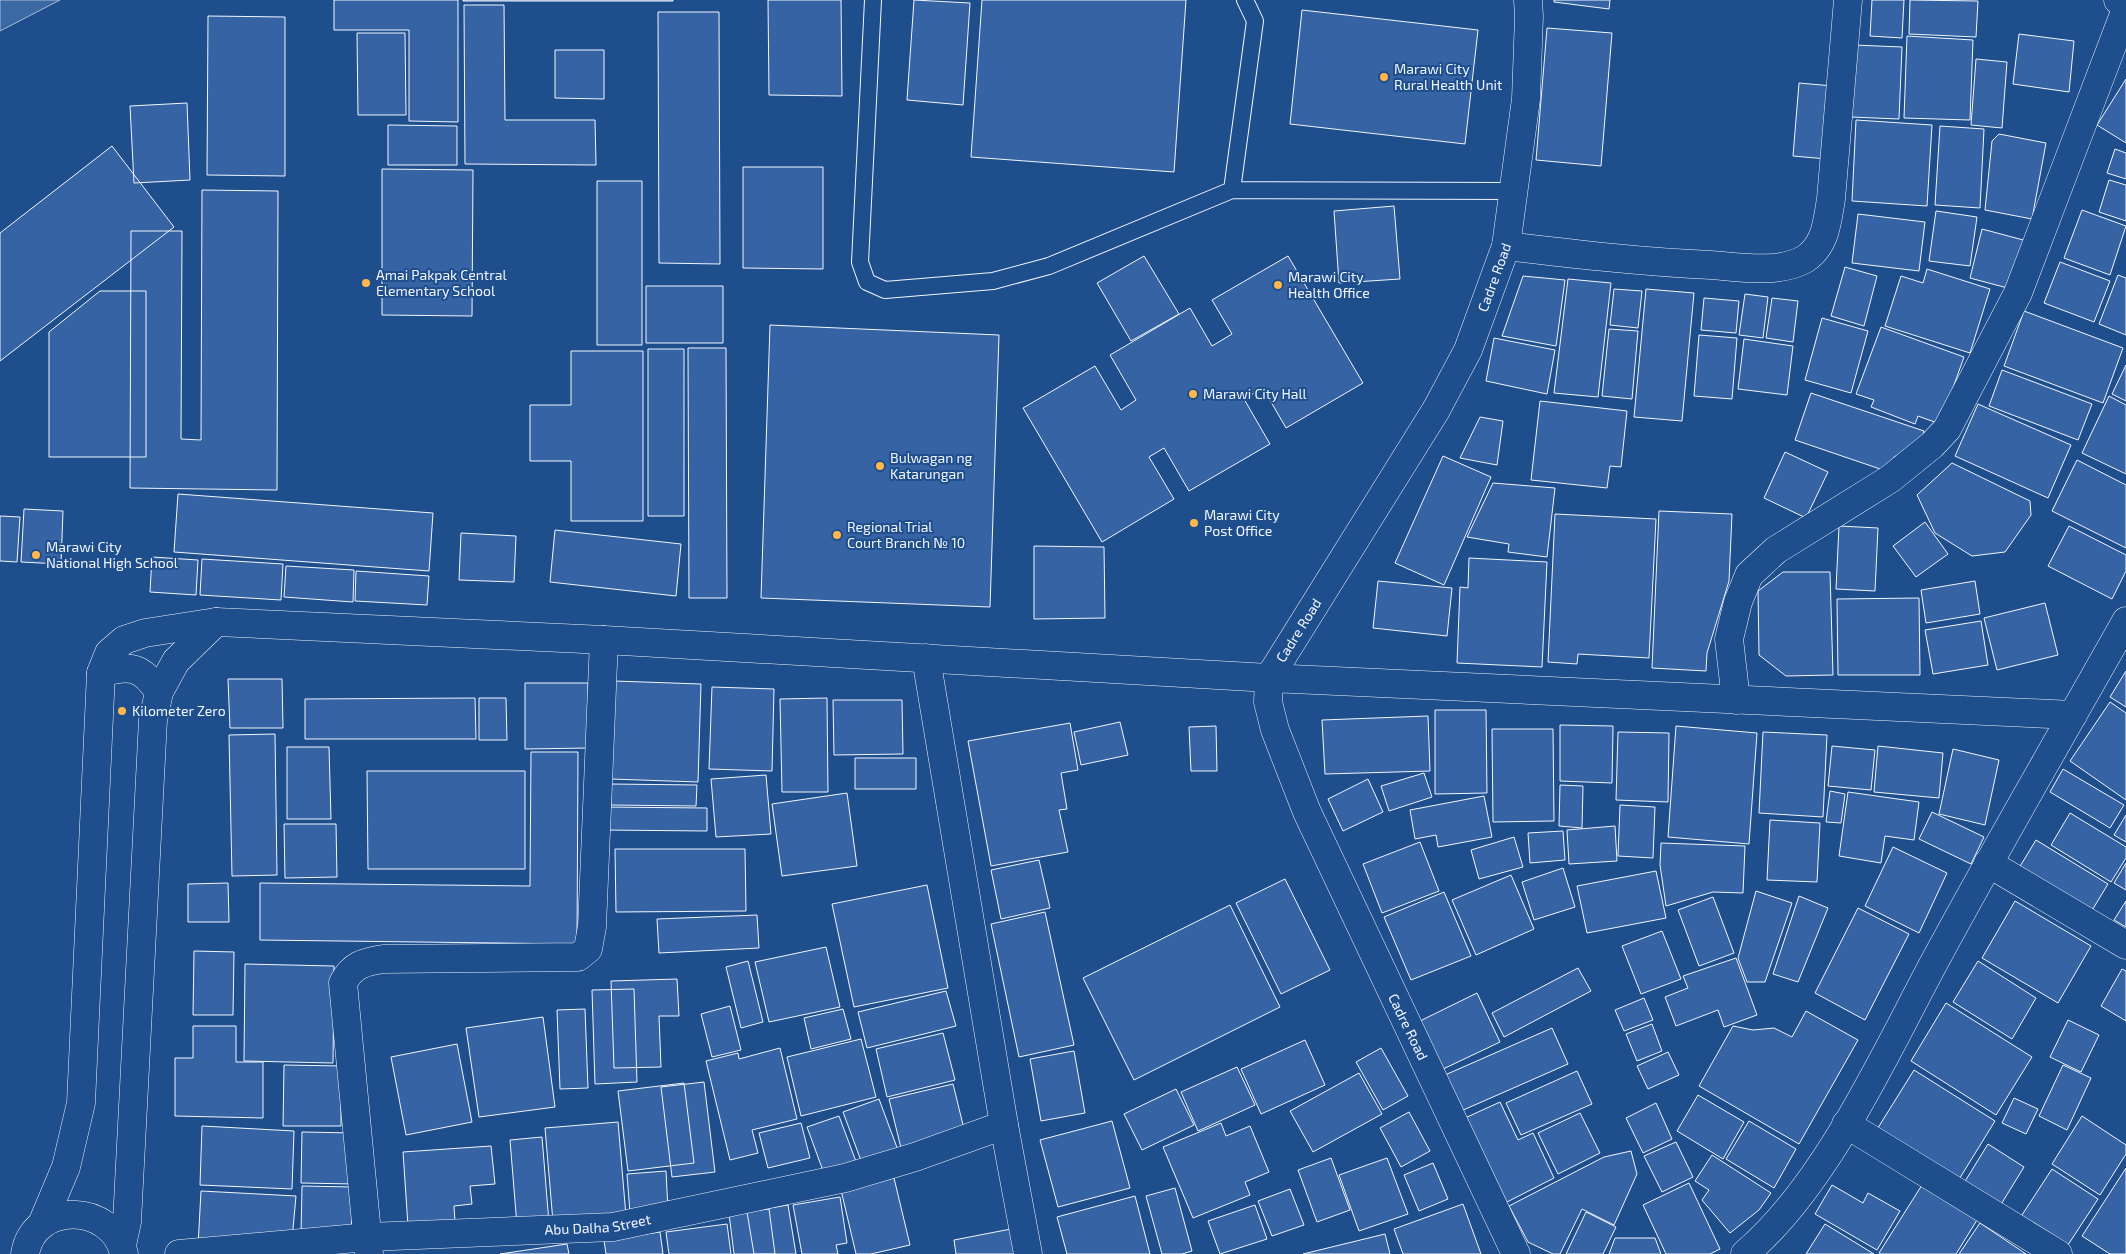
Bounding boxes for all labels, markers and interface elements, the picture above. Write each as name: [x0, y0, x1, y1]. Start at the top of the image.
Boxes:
place label: Marawi City Rural Health Unit: [1394, 60, 1502, 93]
marker: Marawi City Rural Health Unit: [1378, 71, 1390, 83]
street label: Cadre Road: [1474, 240, 1514, 314]
place label: Amai Pakpak Central Elementary School: [376, 266, 507, 299]
place label: Marawi City Health Office: [1288, 268, 1370, 301]
marker: Amai Pakpak Central Elementary School: [360, 277, 372, 289]
marker: Marawi City Health Office: [1272, 279, 1284, 291]
place label: Marawi City Hall: [1203, 385, 1308, 402]
marker: Marawi City Hall: [1187, 388, 1199, 400]
place label: Bulwagan ng Katarungan: [890, 449, 973, 482]
marker: Bulwagan ng Katarungan: [874, 460, 886, 472]
place label: Marawi City Post Office: [1204, 506, 1280, 539]
marker: Marawi City Post Office: [1188, 517, 1200, 529]
place label: Regional Trial Court Branch № 10: [847, 518, 965, 551]
marker: Regional Trial Court Branch № 10: [831, 529, 843, 541]
place label: Marawi City National High School: [46, 538, 179, 571]
marker: Marawi City National High School: [30, 549, 42, 561]
street label: Cadre Road: [1272, 595, 1325, 665]
place label: Kilometer Zero: [132, 702, 226, 719]
marker: Kilometer Zero: [116, 705, 128, 717]
street label: Cadre Road: [1385, 991, 1432, 1063]
street label: Abu Dalha Street: [544, 1210, 652, 1238]

